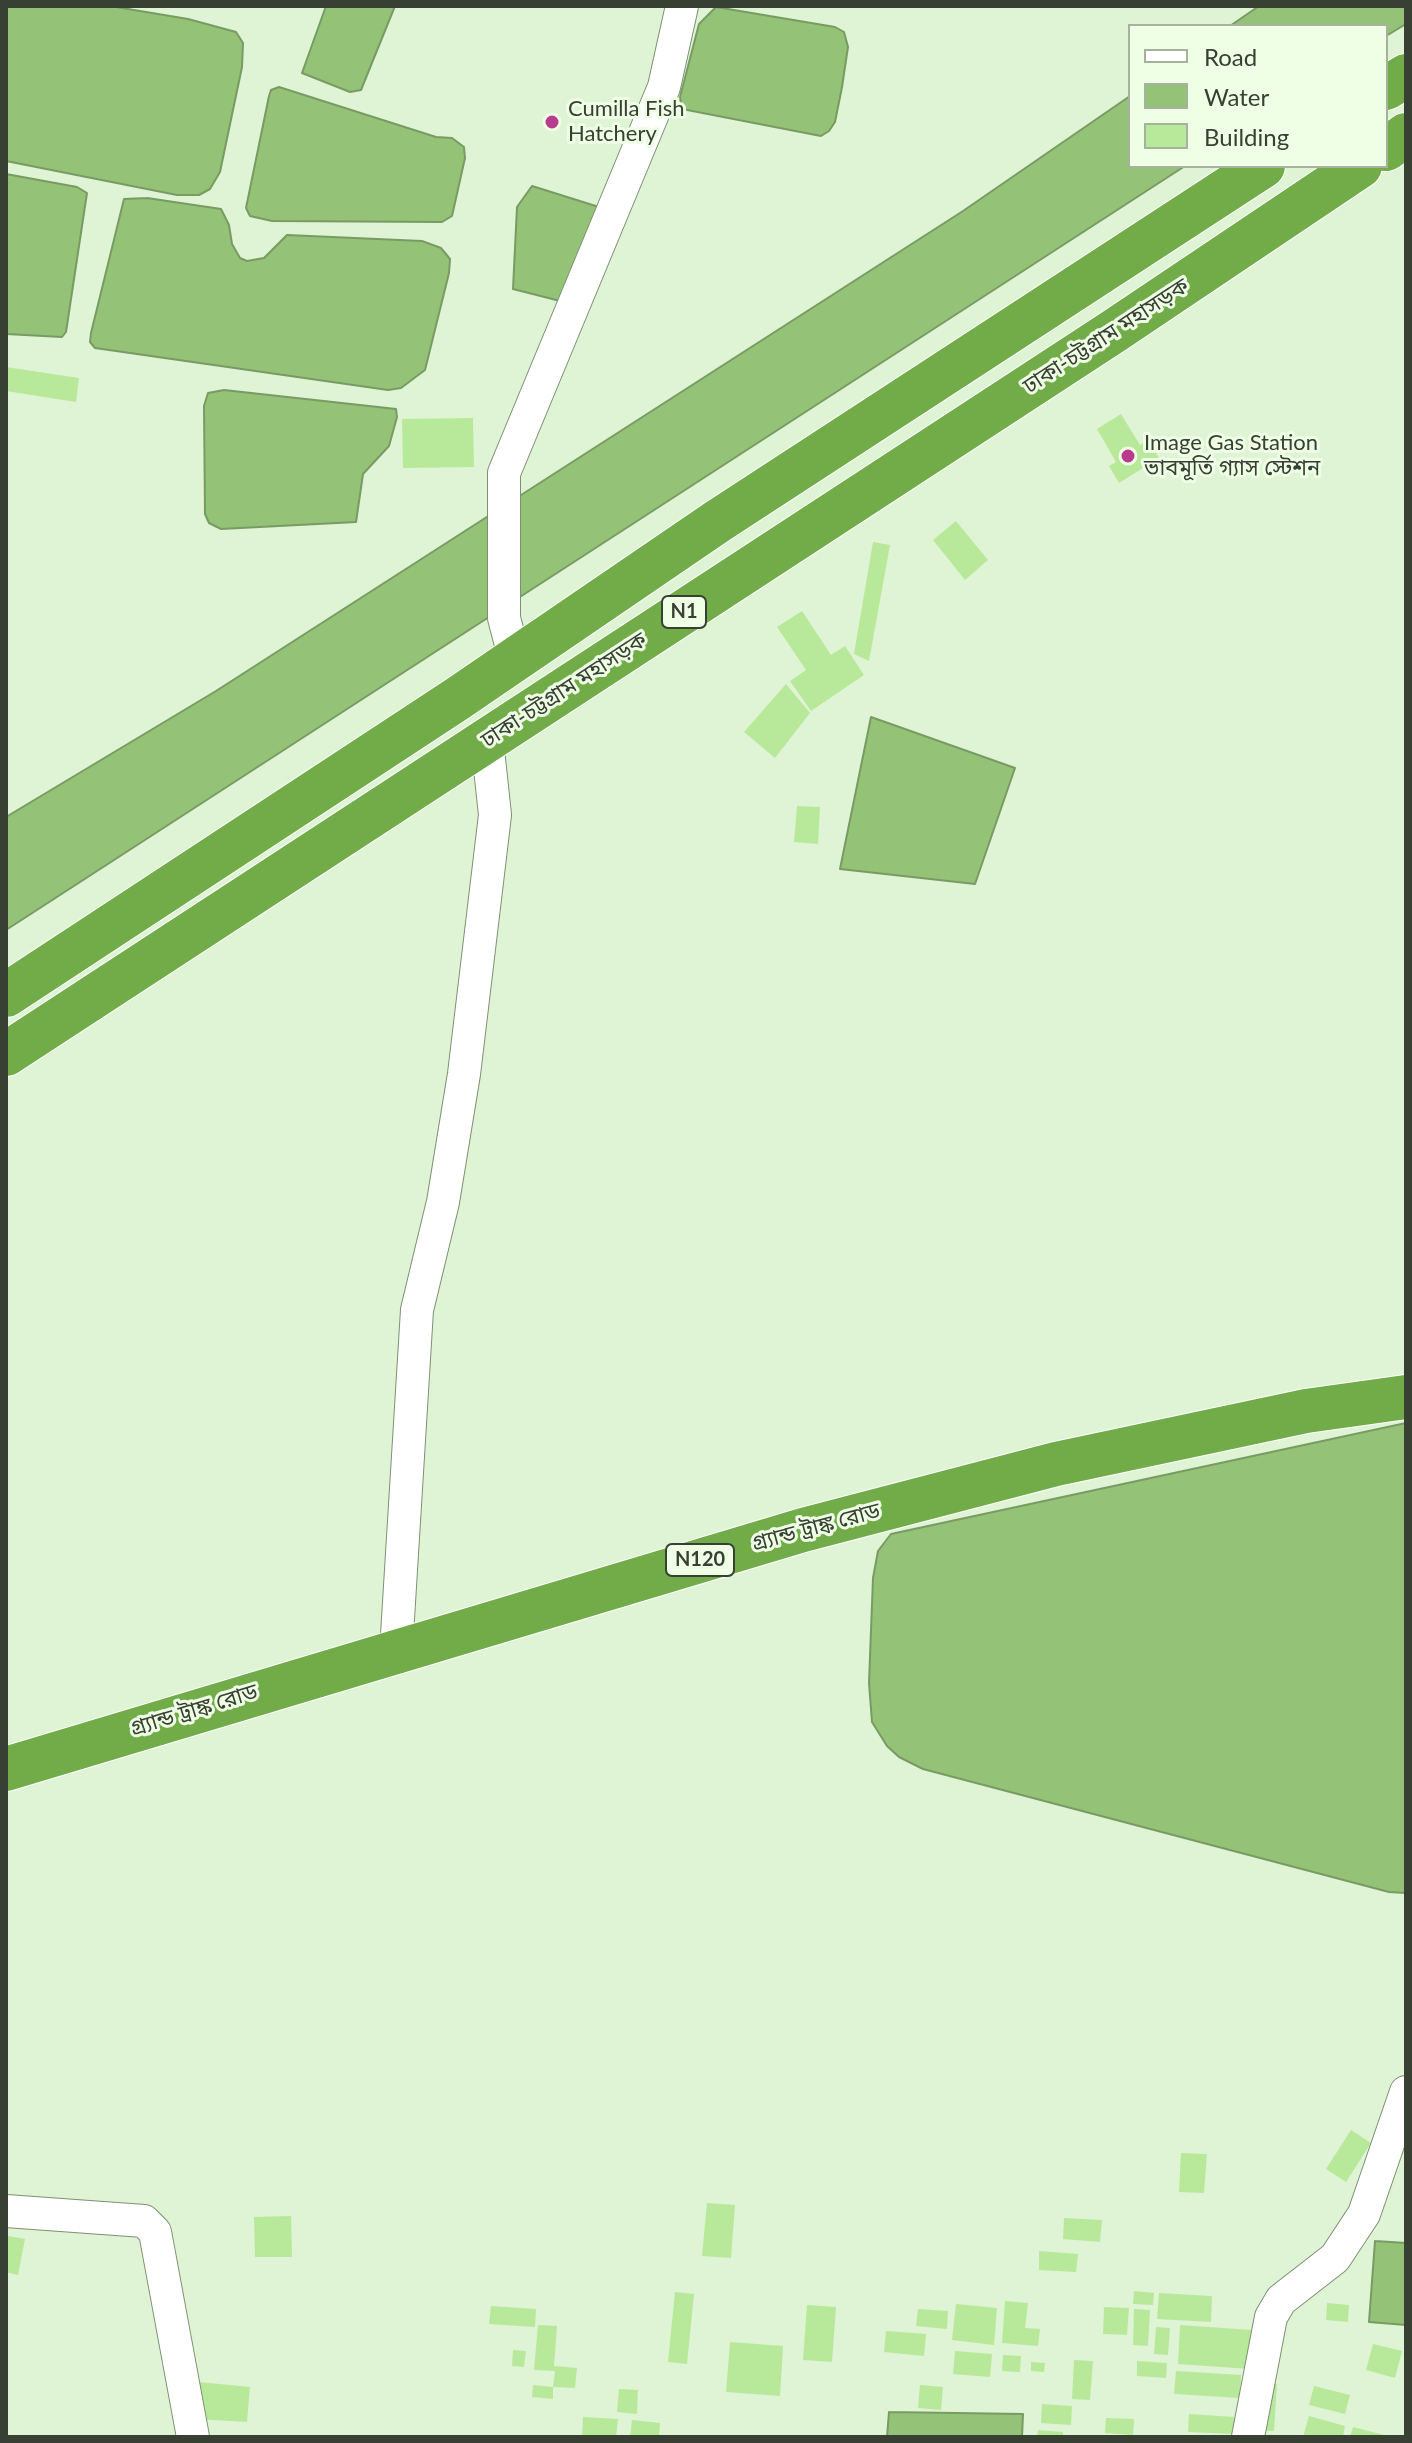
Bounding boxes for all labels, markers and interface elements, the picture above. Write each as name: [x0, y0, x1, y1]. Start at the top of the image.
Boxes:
legend: [1128, 24, 1388, 168]
text: Road: [1204, 42, 1257, 71]
text: Water: [1204, 82, 1269, 111]
place label: Cumilla Fish Hatchery: [568, 96, 685, 148]
marker: Cumilla Fish Hatchery: [543, 113, 561, 131]
text: Building: [1204, 122, 1289, 151]
street label: ঢাকা-চট্টগ্রাম মহাসড়ক: [1018, 273, 1194, 399]
place label: Image Gas Station ভাবমূর্তি গ্যাস স্টেশন: [1144, 430, 1320, 482]
marker: Image Gas Station ভাবমূর্তি গ্যাস স্টেশন: [1119, 447, 1137, 465]
road number: N1: [662, 596, 706, 628]
street label: ঢাকা-চট্টগ্রাম মহাসড়ক: [476, 627, 652, 753]
street label: গ্র্যান্ড ট্রাঙ্ক রোড: [749, 1497, 883, 1557]
road number: N120: [666, 1544, 734, 1576]
street label: গ্র্যান্ড ট্রাঙ্ক রোড: [127, 1678, 261, 1742]

